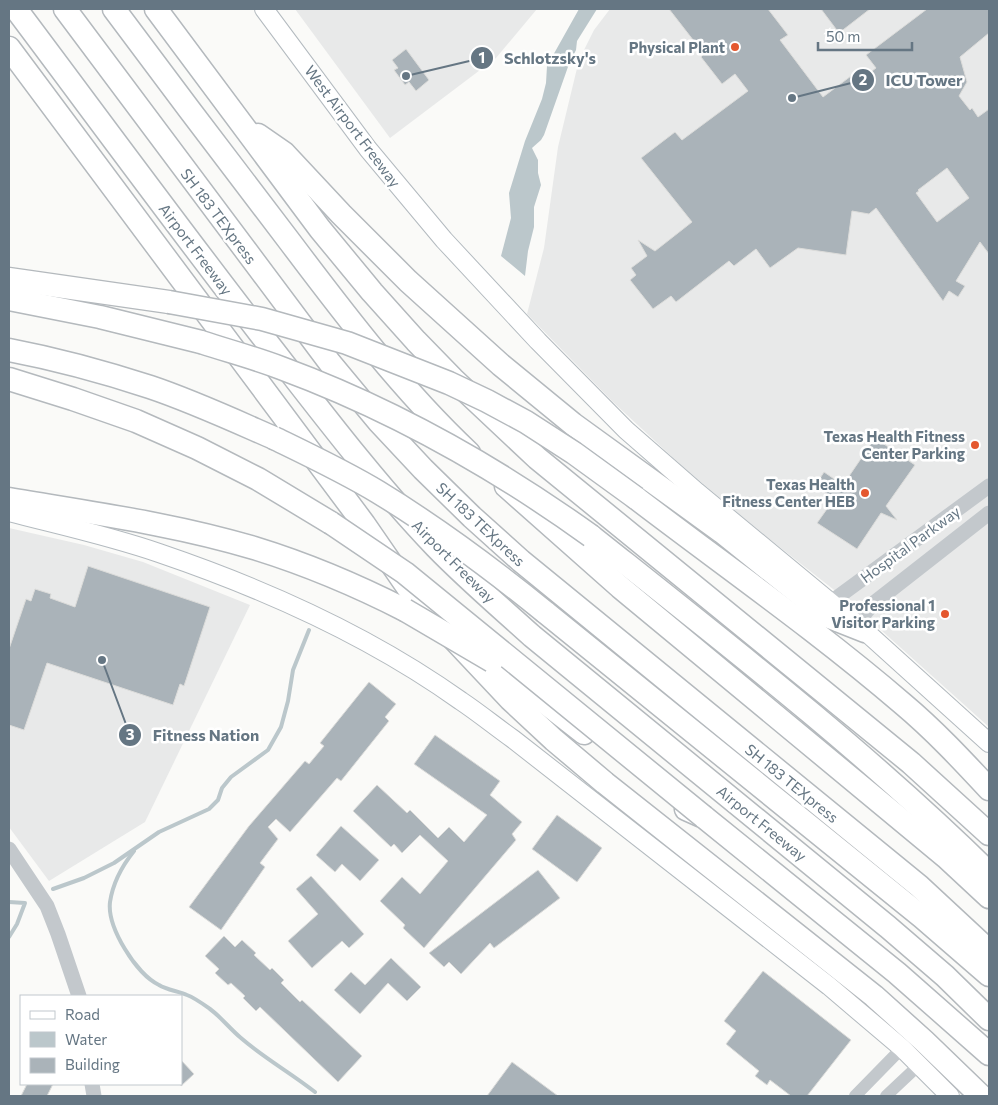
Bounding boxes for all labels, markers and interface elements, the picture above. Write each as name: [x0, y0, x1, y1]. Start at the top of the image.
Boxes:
scale bar: [818, 20, 912, 52]
text: 50 m: [826, 27, 860, 45]
place label: Physical Plant: [629, 38, 725, 56]
marker: Physical Plant: [729, 41, 741, 53]
callout: Schlotzsky's: [469, 42, 606, 73]
text: 1: [479, 48, 485, 66]
text: Schlotzsky's: [504, 48, 596, 67]
street label: West Airport Freeway: [301, 61, 405, 191]
callout: ICU Tower: [850, 64, 972, 95]
text: 2: [859, 70, 867, 88]
text: ICU Tower: [885, 70, 963, 89]
street label: SH 183 TEXpress: [177, 165, 261, 267]
street label: Airport Freeway: [156, 200, 236, 299]
place label: Texas Health Fitness Center Parking: [824, 427, 965, 462]
marker: Texas Health Fitness Center Parking: [969, 439, 981, 451]
place label: Texas Health Fitness Center HEB: [722, 475, 855, 510]
street label: SH 183 TEXpress: [433, 478, 529, 570]
marker: Texas Health Fitness Center HEB: [859, 487, 871, 499]
street label: Hospital Parkway: [857, 502, 964, 586]
street label: Airport Freeway: [409, 516, 499, 606]
place label: Professional 1 Visitor Parking: [831, 596, 935, 631]
marker: Professional 1 Visitor Parking: [939, 608, 951, 620]
callout: Fitness Nation: [118, 720, 269, 751]
text: 3: [126, 725, 135, 743]
text: Fitness Nation: [153, 725, 259, 744]
street label: SH 183 TEXpress: [742, 740, 842, 826]
street label: Airport Freeway: [714, 781, 811, 865]
legend: [20, 995, 182, 1085]
text: Road: [65, 1005, 100, 1023]
text: Water: [65, 1030, 107, 1048]
text: Building: [65, 1055, 120, 1073]

